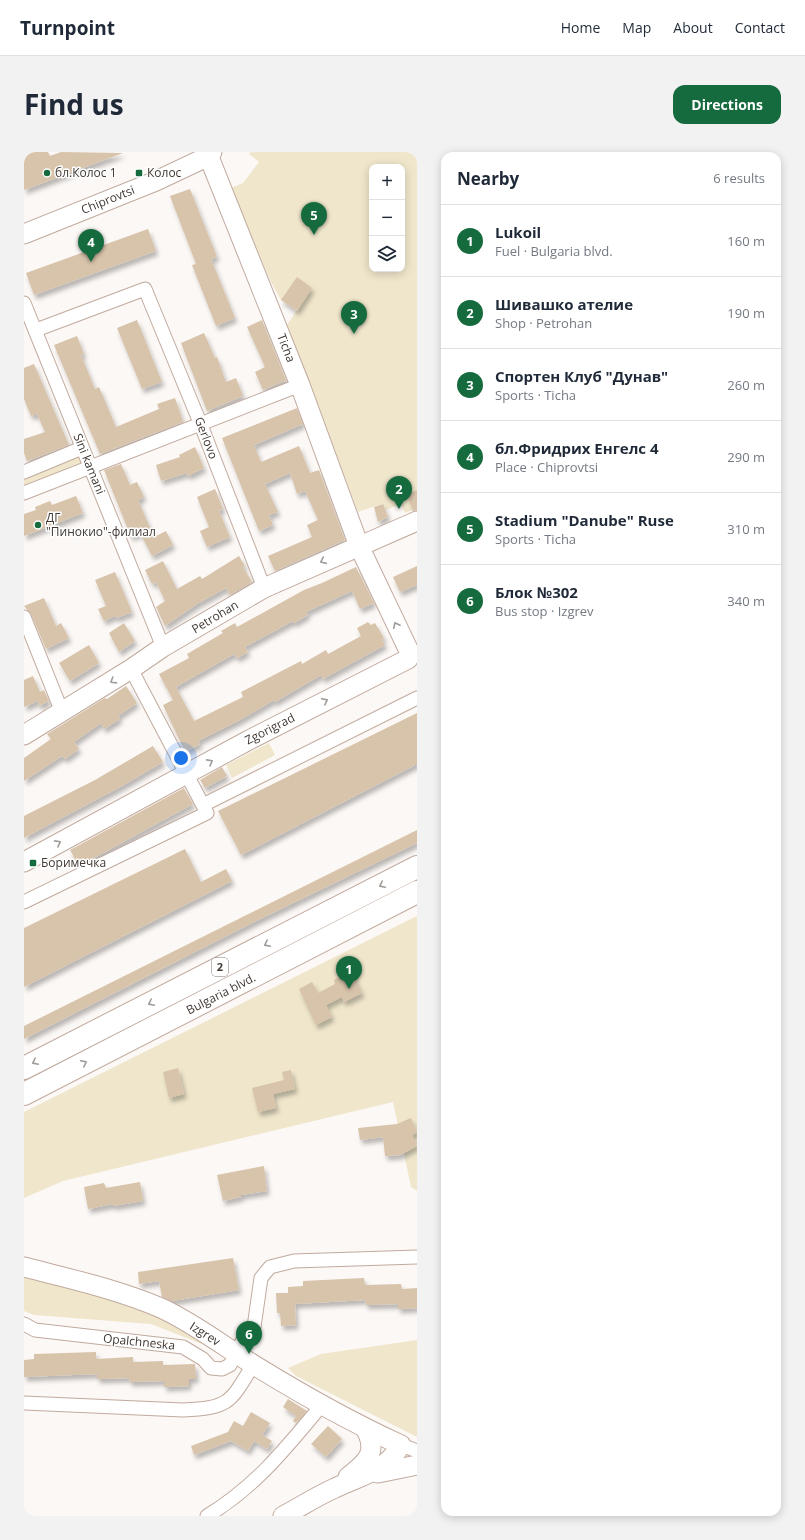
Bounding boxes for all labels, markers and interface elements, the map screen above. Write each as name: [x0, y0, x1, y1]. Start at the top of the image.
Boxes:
text: Turnpoint: [20, 15, 115, 41]
text: Home: [561, 18, 600, 37]
text: Map: [622, 18, 651, 37]
text: About: [673, 18, 713, 37]
text: Contact: [735, 18, 785, 37]
text: Find us: [24, 85, 124, 123]
button: Directions: [673, 85, 781, 124]
place label: бл.Колос 1: [55, 164, 117, 181]
place label: Колос: [147, 164, 182, 181]
map controls: [369, 164, 405, 272]
button: +: [369, 164, 405, 200]
text: Nearby: [457, 167, 519, 190]
marker: бл.Колос 1: [42, 168, 52, 178]
marker: Колос: [134, 168, 144, 178]
text: 6 results: [713, 169, 765, 187]
street label: Chiprovtsi: [78, 181, 137, 218]
button: −: [369, 200, 405, 236]
pin: 5: [301, 202, 327, 235]
text: Lukoil: [495, 222, 541, 242]
pin: 4: [78, 229, 104, 262]
text: 1: [466, 232, 474, 250]
text: 160 m: [727, 232, 765, 250]
button: layers: [369, 236, 405, 272]
text: Fuel · Bulgaria blvd.: [495, 242, 613, 260]
text: Шивашко ателие: [495, 294, 633, 314]
pin: 3: [341, 301, 367, 334]
text: 2: [466, 304, 474, 322]
text: 190 m: [727, 304, 765, 322]
text: Shop · Petrohan: [495, 314, 592, 332]
street label: Ticha: [273, 331, 300, 365]
text: Спортен Клуб "Дунав": [495, 366, 668, 386]
text: 3: [466, 376, 474, 394]
text: 260 m: [727, 376, 765, 394]
text: Sports · Ticha: [495, 386, 576, 404]
street label: Gerlovo: [191, 414, 222, 461]
street label: Sini kamani: [70, 431, 109, 497]
text: бл.Фридрих Енгелс 4: [495, 438, 659, 458]
text: 4: [466, 448, 474, 466]
text: 290 m: [727, 448, 765, 466]
text: Place · Chiprovtsi: [495, 458, 598, 476]
pin: 2: [386, 476, 412, 509]
place label: ДГ "Пинокио"-филиал: [46, 509, 156, 540]
text: Stadium "Danube" Ruse: [495, 510, 674, 530]
marker: ДГ "Пинокио"-филиал: [33, 520, 43, 530]
text: 5: [466, 520, 474, 538]
text: 310 m: [727, 520, 765, 538]
text: Sports · Ticha: [495, 530, 576, 548]
one-way arrow: [320, 557, 327, 565]
text: Блок №302: [495, 582, 578, 602]
text: 6: [466, 592, 474, 610]
text: 340 m: [727, 592, 765, 610]
street label: Petrohan: [188, 596, 241, 637]
text: Bus stop · Izgrev: [495, 602, 594, 620]
one-way arrow: [393, 622, 401, 630]
one-way arrow: [110, 676, 117, 683]
one-way arrow: [321, 699, 328, 706]
street label: Zgorigrad: [242, 709, 298, 748]
your location: [171, 748, 191, 768]
one-way arrow: [206, 759, 213, 766]
one-way arrow: [54, 840, 62, 848]
place label: Боримечка: [41, 854, 106, 871]
marker: Боримечка: [28, 858, 38, 868]
one-way arrow: [379, 880, 387, 887]
one-way arrow: [263, 939, 271, 947]
pin: 1: [336, 956, 362, 989]
road number: 2: [212, 958, 228, 976]
street label: Bulgaria blvd.: [183, 969, 258, 1018]
one-way arrow: [148, 998, 155, 1006]
one-way arrow: [32, 1057, 39, 1065]
one-way arrow: [79, 1061, 87, 1068]
street label: Izgrev: [187, 1318, 224, 1350]
pin: 6: [236, 1321, 262, 1354]
street label: Opalchneska: [102, 1329, 176, 1354]

